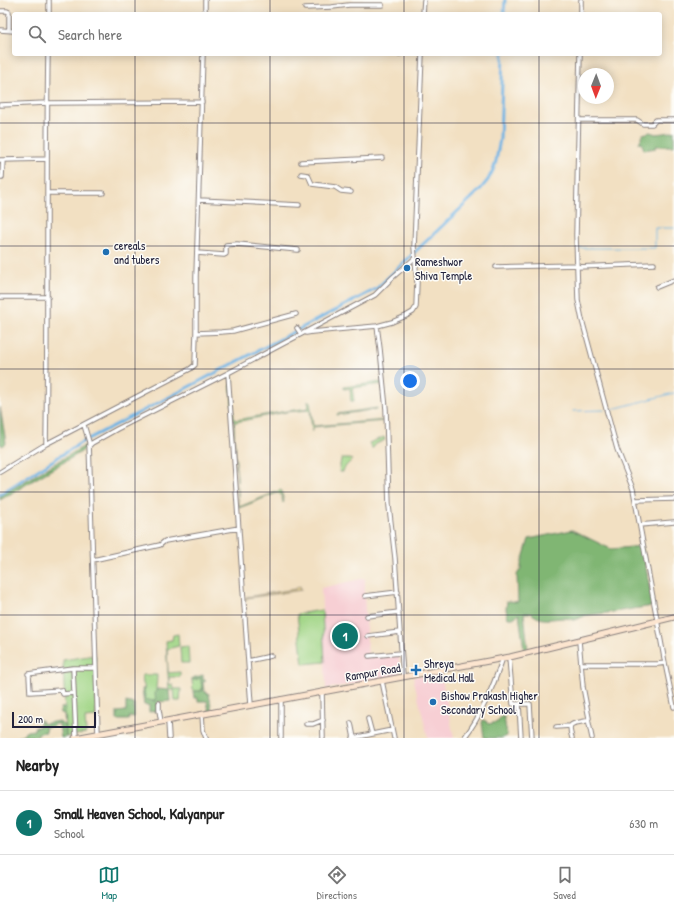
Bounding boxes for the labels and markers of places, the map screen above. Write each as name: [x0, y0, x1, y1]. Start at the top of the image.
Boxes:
place label: cereals and tubers: [114, 237, 160, 268]
marker: cereals and tubers: [101, 247, 111, 257]
place label: Rameshwor Shiva Temple: [415, 253, 472, 284]
marker: Rameshwor Shiva Temple: [402, 263, 412, 273]
pin: 1: [332, 621, 358, 651]
place label: Shreya Medical Hall: [424, 655, 475, 686]
marker: Shreya Medical Hall: [411, 665, 421, 675]
place label: Bishow Prakash Higher Secondary School: [441, 687, 538, 718]
marker: Bishow Prakash Higher Secondary School: [428, 697, 438, 707]

